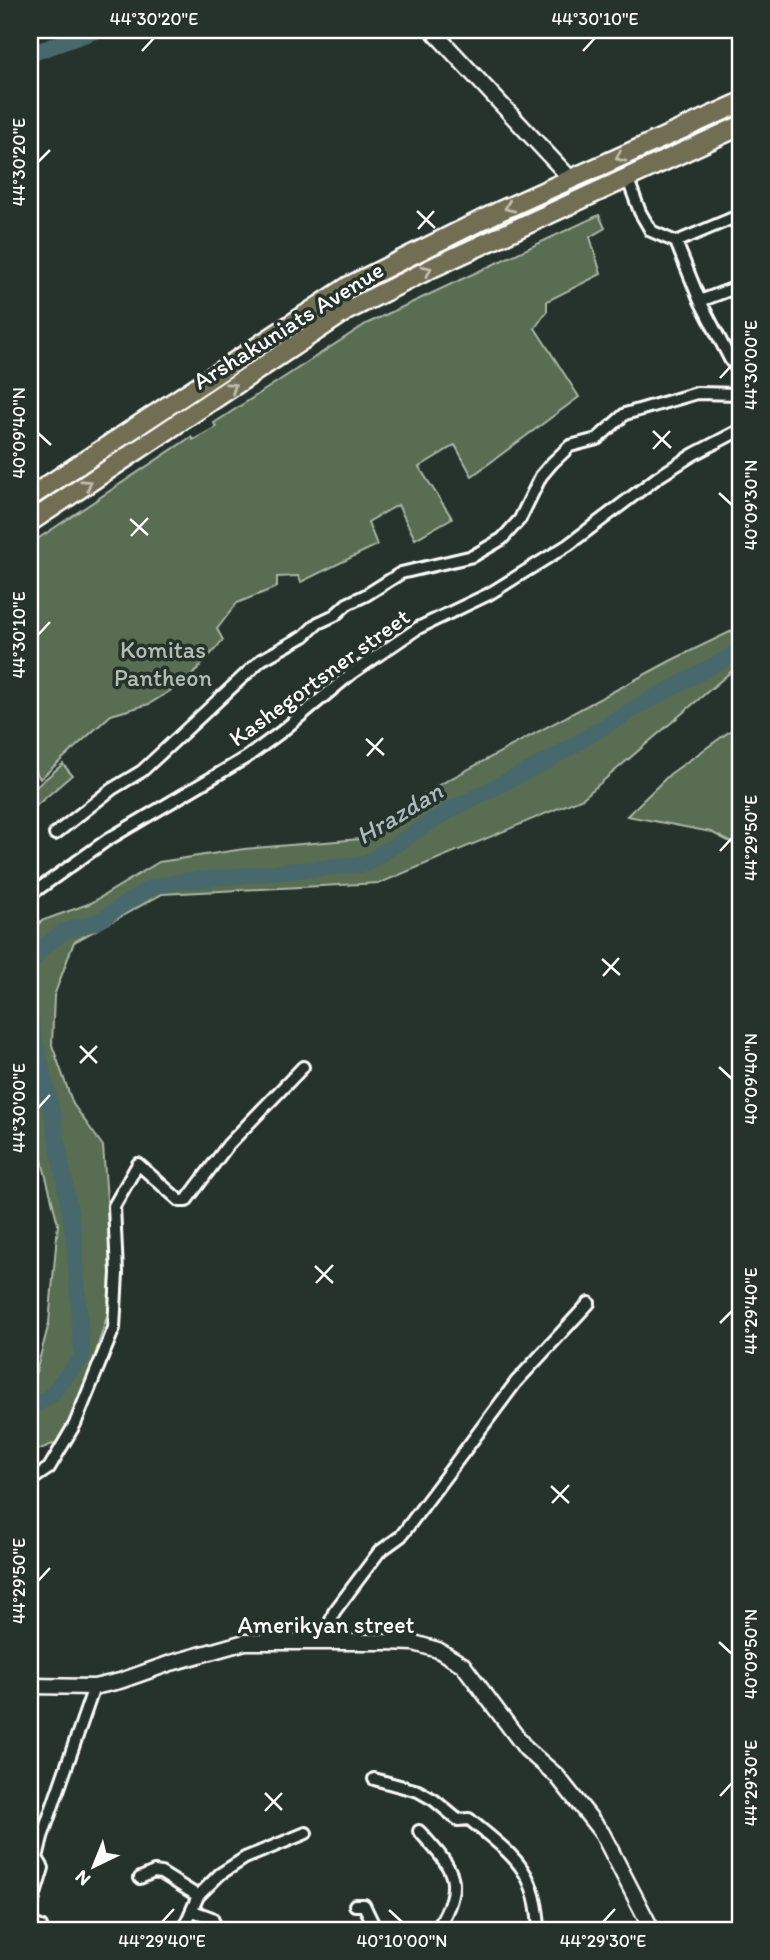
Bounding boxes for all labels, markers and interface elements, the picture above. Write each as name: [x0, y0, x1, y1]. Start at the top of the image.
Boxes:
text: 44°30'20"E: [110, 8, 198, 30]
text: 44°30'10"E: [551, 8, 639, 30]
text: 44°30'20"E: [8, 118, 30, 206]
one-way arrow: [615, 149, 627, 163]
one-way arrow: [504, 199, 516, 213]
street label: Arshakuniats Avenue: [187, 255, 389, 395]
one-way arrow: [420, 265, 432, 279]
text: 44°30'00"E: [740, 320, 762, 410]
one-way arrow: [224, 382, 237, 395]
text: 40°09'40"N: [8, 387, 30, 479]
text: 40°09'30"N: [740, 460, 762, 550]
one-way arrow: [79, 480, 92, 493]
text: 44°30'10"E: [8, 591, 30, 679]
street label: Kashegortsner street: [223, 602, 415, 752]
park label: Komitas Pantheon: [114, 635, 212, 692]
water label: Hrazdan: [350, 775, 448, 851]
text: 44°29'50"E: [740, 795, 762, 881]
text: 40°09'40"N: [740, 1033, 762, 1125]
text: 44°30'00"E: [8, 1063, 30, 1153]
text: 44°29'40"E: [740, 1267, 762, 1355]
text: 44°29'50"E: [8, 1538, 30, 1624]
text: 40°09'50"N: [740, 1609, 762, 1699]
street label: Amerikyan street: [237, 1610, 415, 1639]
text: 44°29'30"E: [740, 1740, 762, 1826]
north arrow: [60, 1830, 130, 1900]
text: N: [70, 1865, 95, 1891]
text: 44°29'40"E: [118, 1930, 206, 1952]
text: 40°10'00"N: [357, 1930, 447, 1952]
text: 44°29'30"E: [560, 1930, 646, 1952]

